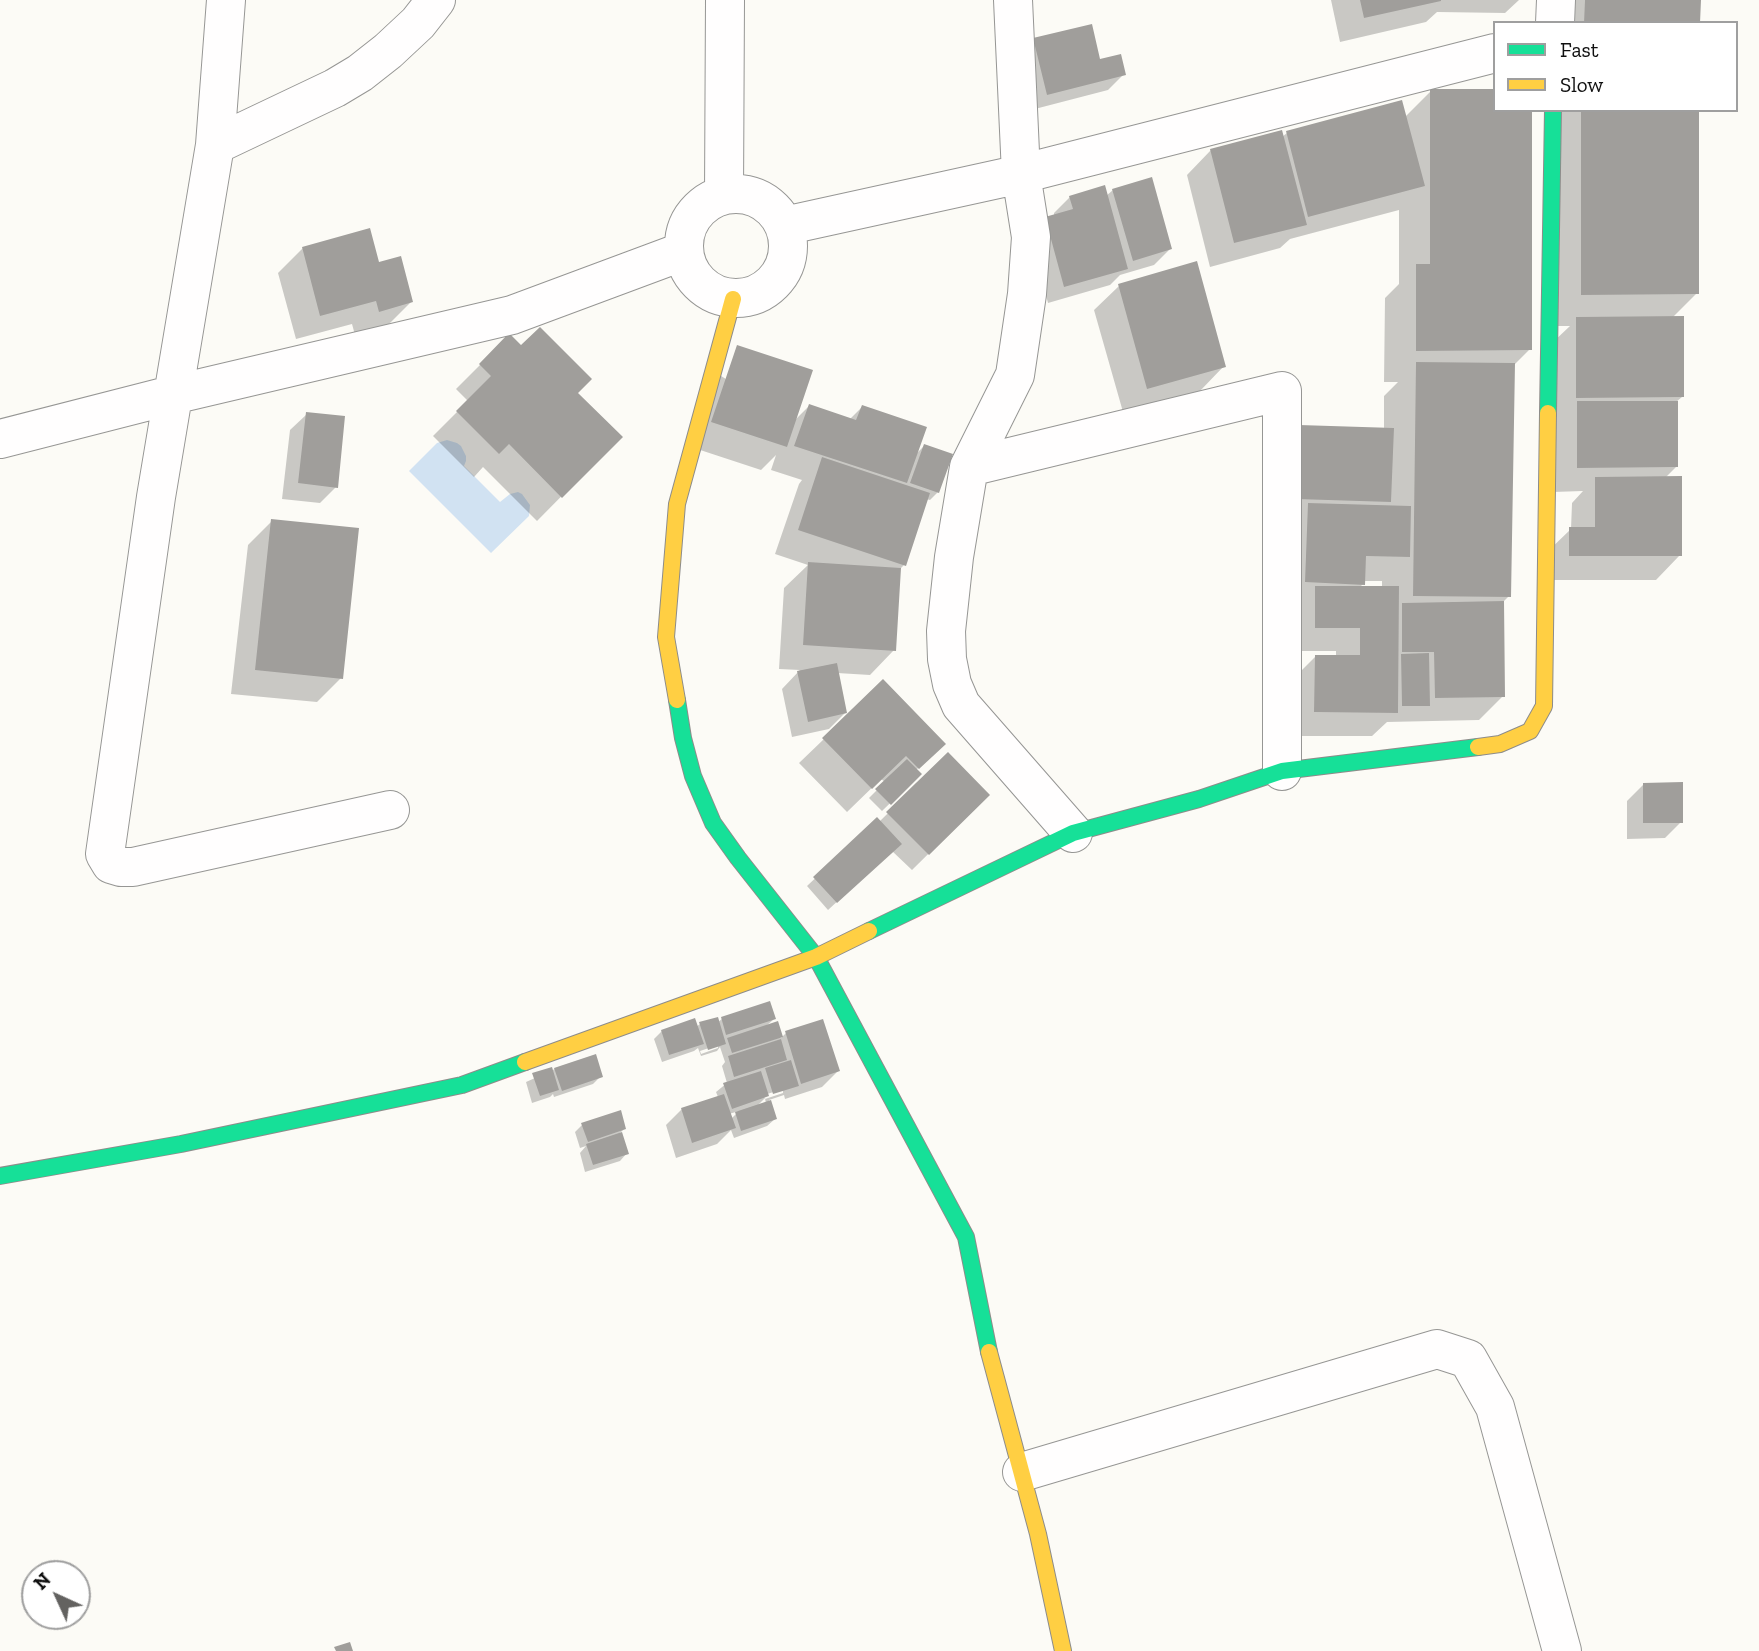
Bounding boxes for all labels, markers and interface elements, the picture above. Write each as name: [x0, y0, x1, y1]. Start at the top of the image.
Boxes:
legend: [1493, 21, 1738, 112]
text: Fast: [1560, 37, 1599, 62]
text: Slow: [1560, 72, 1603, 97]
north arrow: [21, 1560, 91, 1630]
text: N: [29, 1568, 55, 1594]

